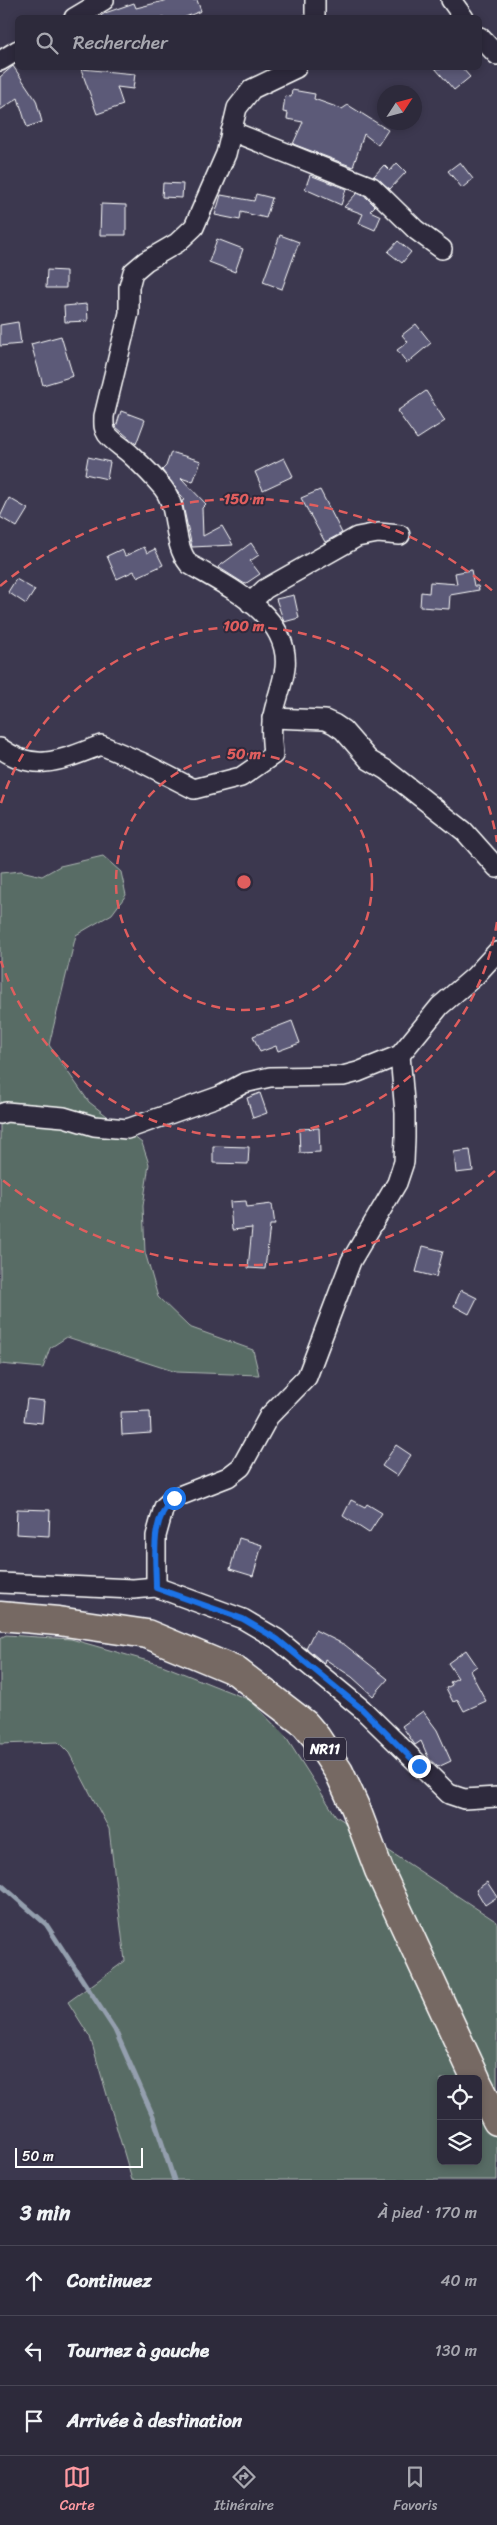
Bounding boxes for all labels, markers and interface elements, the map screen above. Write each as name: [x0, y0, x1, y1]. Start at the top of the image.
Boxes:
search box: [15, 15, 482, 70]
text: Rechercher: [73, 26, 168, 59]
icon: search: [33, 29, 61, 57]
north arrow: [377, 85, 422, 130]
text: 150 m: [224, 486, 265, 512]
text: 100 m: [224, 613, 265, 639]
text: 50 m: [227, 741, 262, 767]
centre of rings: [235, 873, 253, 891]
route start: [163, 1487, 186, 1510]
road number: NR11: [304, 1738, 346, 1760]
route end: [408, 1755, 431, 1778]
map controls: [437, 2075, 482, 2165]
button: locate: [437, 2075, 482, 2120]
button: layers: [437, 2120, 482, 2165]
text: 50 m: [22, 2144, 54, 2169]
scale bar: [15, 2145, 142, 2168]
text: 3 min: [20, 2194, 70, 2232]
text: À pied · 170 m: [378, 2198, 477, 2227]
text: Continuez: [67, 2264, 152, 2297]
text: 40 m: [440, 2266, 477, 2295]
icon: ahead: [20, 2267, 48, 2295]
text: Tournez à gauche: [67, 2334, 209, 2367]
text: 130 m: [435, 2336, 477, 2365]
icon: left: [20, 2337, 48, 2365]
text: Arrivée à destination: [67, 2404, 242, 2437]
icon: arrive: [20, 2407, 48, 2435]
tab: Carte: [60, 2463, 95, 2518]
tab: Itinéraire: [214, 2463, 274, 2518]
tab: Favoris: [394, 2463, 437, 2518]

